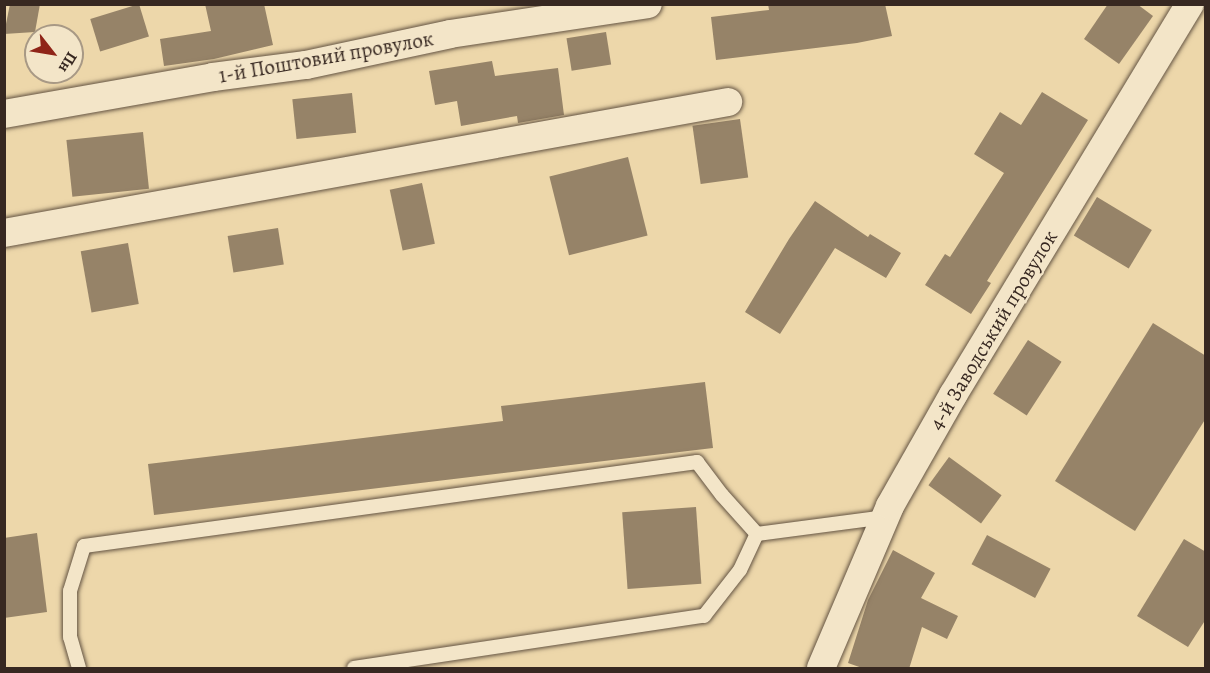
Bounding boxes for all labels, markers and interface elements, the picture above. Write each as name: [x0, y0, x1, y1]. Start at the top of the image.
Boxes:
north arrow: [24, 24, 84, 84]
street label: 1-й Поштовий провулок: [217, 26, 435, 88]
text: Пн: [53, 48, 83, 77]
street label: 4-й Заводський провулок: [923, 226, 1063, 434]

